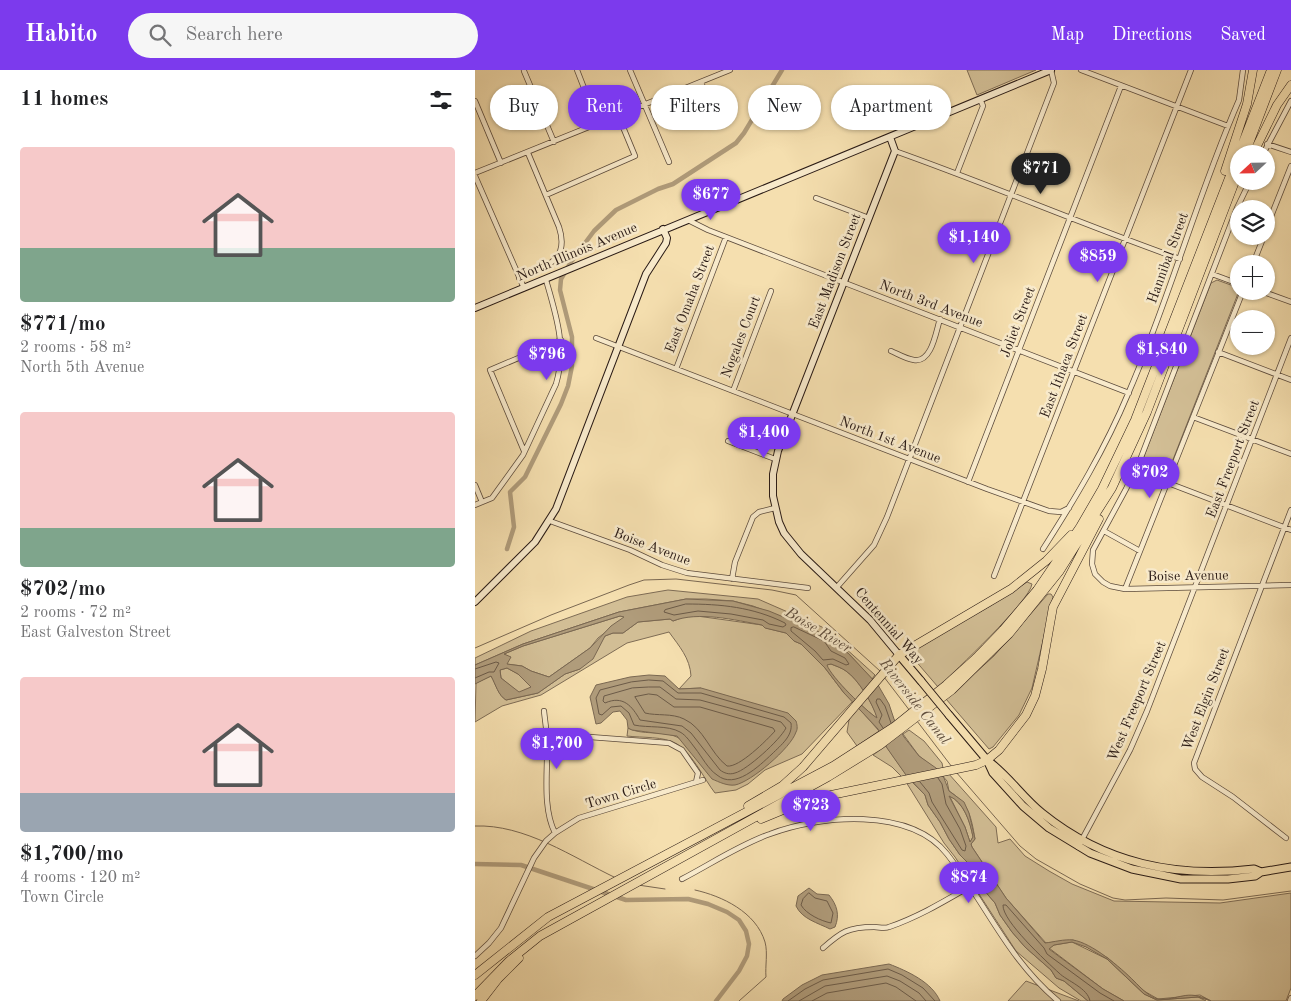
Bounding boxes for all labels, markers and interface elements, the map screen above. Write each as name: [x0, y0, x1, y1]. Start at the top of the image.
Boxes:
search box: [128, 13, 478, 58]
icon: search: [146, 21, 174, 49]
text: Habito: [25, 23, 98, 47]
text: Search here: [186, 26, 283, 45]
text: Map: [1051, 26, 1084, 44]
text: Directions: [1112, 26, 1192, 44]
text: Saved: [1220, 26, 1266, 44]
chip: Buy: [490, 85, 558, 130]
chip: Rent: [568, 85, 641, 130]
chip: Filters: [651, 85, 738, 130]
chip: New: [748, 85, 821, 130]
chip: Apartment: [831, 85, 951, 130]
icon: filters: [427, 86, 455, 114]
text: 11 homes: [20, 89, 108, 110]
north arrow: [1230, 145, 1275, 190]
map controls: [1230, 145, 1275, 355]
pin: $771: [1011, 152, 1071, 195]
text: $771: [1022, 161, 1060, 177]
pin: $677: [681, 178, 741, 221]
icon: home: [193, 180, 283, 270]
text: $677: [692, 187, 730, 203]
button: layers: [1230, 200, 1275, 245]
street label: East Madison Street: [806, 211, 864, 331]
street label: Hannibal Street: [1145, 211, 1191, 305]
street label: North Illinois Avenue: [515, 220, 639, 284]
pin: $1,140: [933, 222, 1015, 264]
text: $1,140: [949, 230, 999, 246]
pin: $859: [1068, 240, 1128, 283]
street label: East Omaha Street: [663, 243, 717, 355]
text: $859: [1079, 249, 1117, 265]
button: +: [1230, 255, 1275, 300]
street label: North 3rd Avenue: [877, 278, 985, 330]
street label: Joliet Street: [998, 285, 1038, 359]
street label: Nogales Court: [719, 294, 763, 380]
button: −: [1230, 310, 1275, 355]
street label: East Ithaca Street: [1038, 312, 1090, 420]
text: $771/mo: [20, 314, 106, 335]
pin: $1,840: [1121, 334, 1203, 376]
pin: $796: [517, 338, 577, 381]
text: 2 rooms · 58 m²: [20, 340, 131, 356]
text: $1,840: [1137, 342, 1187, 358]
text: $796: [528, 347, 566, 363]
text: North 5th Avenue: [20, 360, 144, 376]
street label: East Freeport Street: [1204, 398, 1262, 520]
street label: North 1st Avenue: [837, 414, 943, 466]
pin: $1,400: [723, 416, 805, 459]
text: $1,400: [739, 425, 789, 441]
icon: home: [193, 445, 283, 535]
pin: $702: [1120, 456, 1180, 499]
text: $702: [1131, 465, 1169, 481]
street label: Boise Avenue: [612, 526, 692, 568]
street label: Boise Avenue: [1147, 568, 1229, 584]
text: $702/mo: [20, 579, 106, 600]
street label: Centennial Way: [852, 585, 926, 667]
text: 2 rooms · 72 m²: [20, 605, 131, 621]
water label: Boise River: [781, 605, 854, 657]
text: East Galveston Street: [20, 625, 171, 641]
street label: West Freeport Street: [1105, 639, 1169, 763]
street label: West Elgin Street: [1180, 646, 1232, 752]
water label: Riverside Canal: [875, 656, 952, 748]
icon: home: [193, 710, 283, 800]
pin: $1,700: [516, 728, 598, 770]
text: $1,700: [532, 736, 582, 752]
street label: Town Circle: [584, 777, 658, 811]
pin: $723: [781, 790, 841, 832]
text: $723: [792, 798, 830, 814]
text: $1,700/mo: [20, 844, 124, 865]
pin: $874: [939, 862, 999, 904]
text: 4 rooms · 120 m²: [20, 870, 140, 886]
text: $874: [950, 870, 988, 886]
text: Town Circle: [20, 890, 104, 906]

